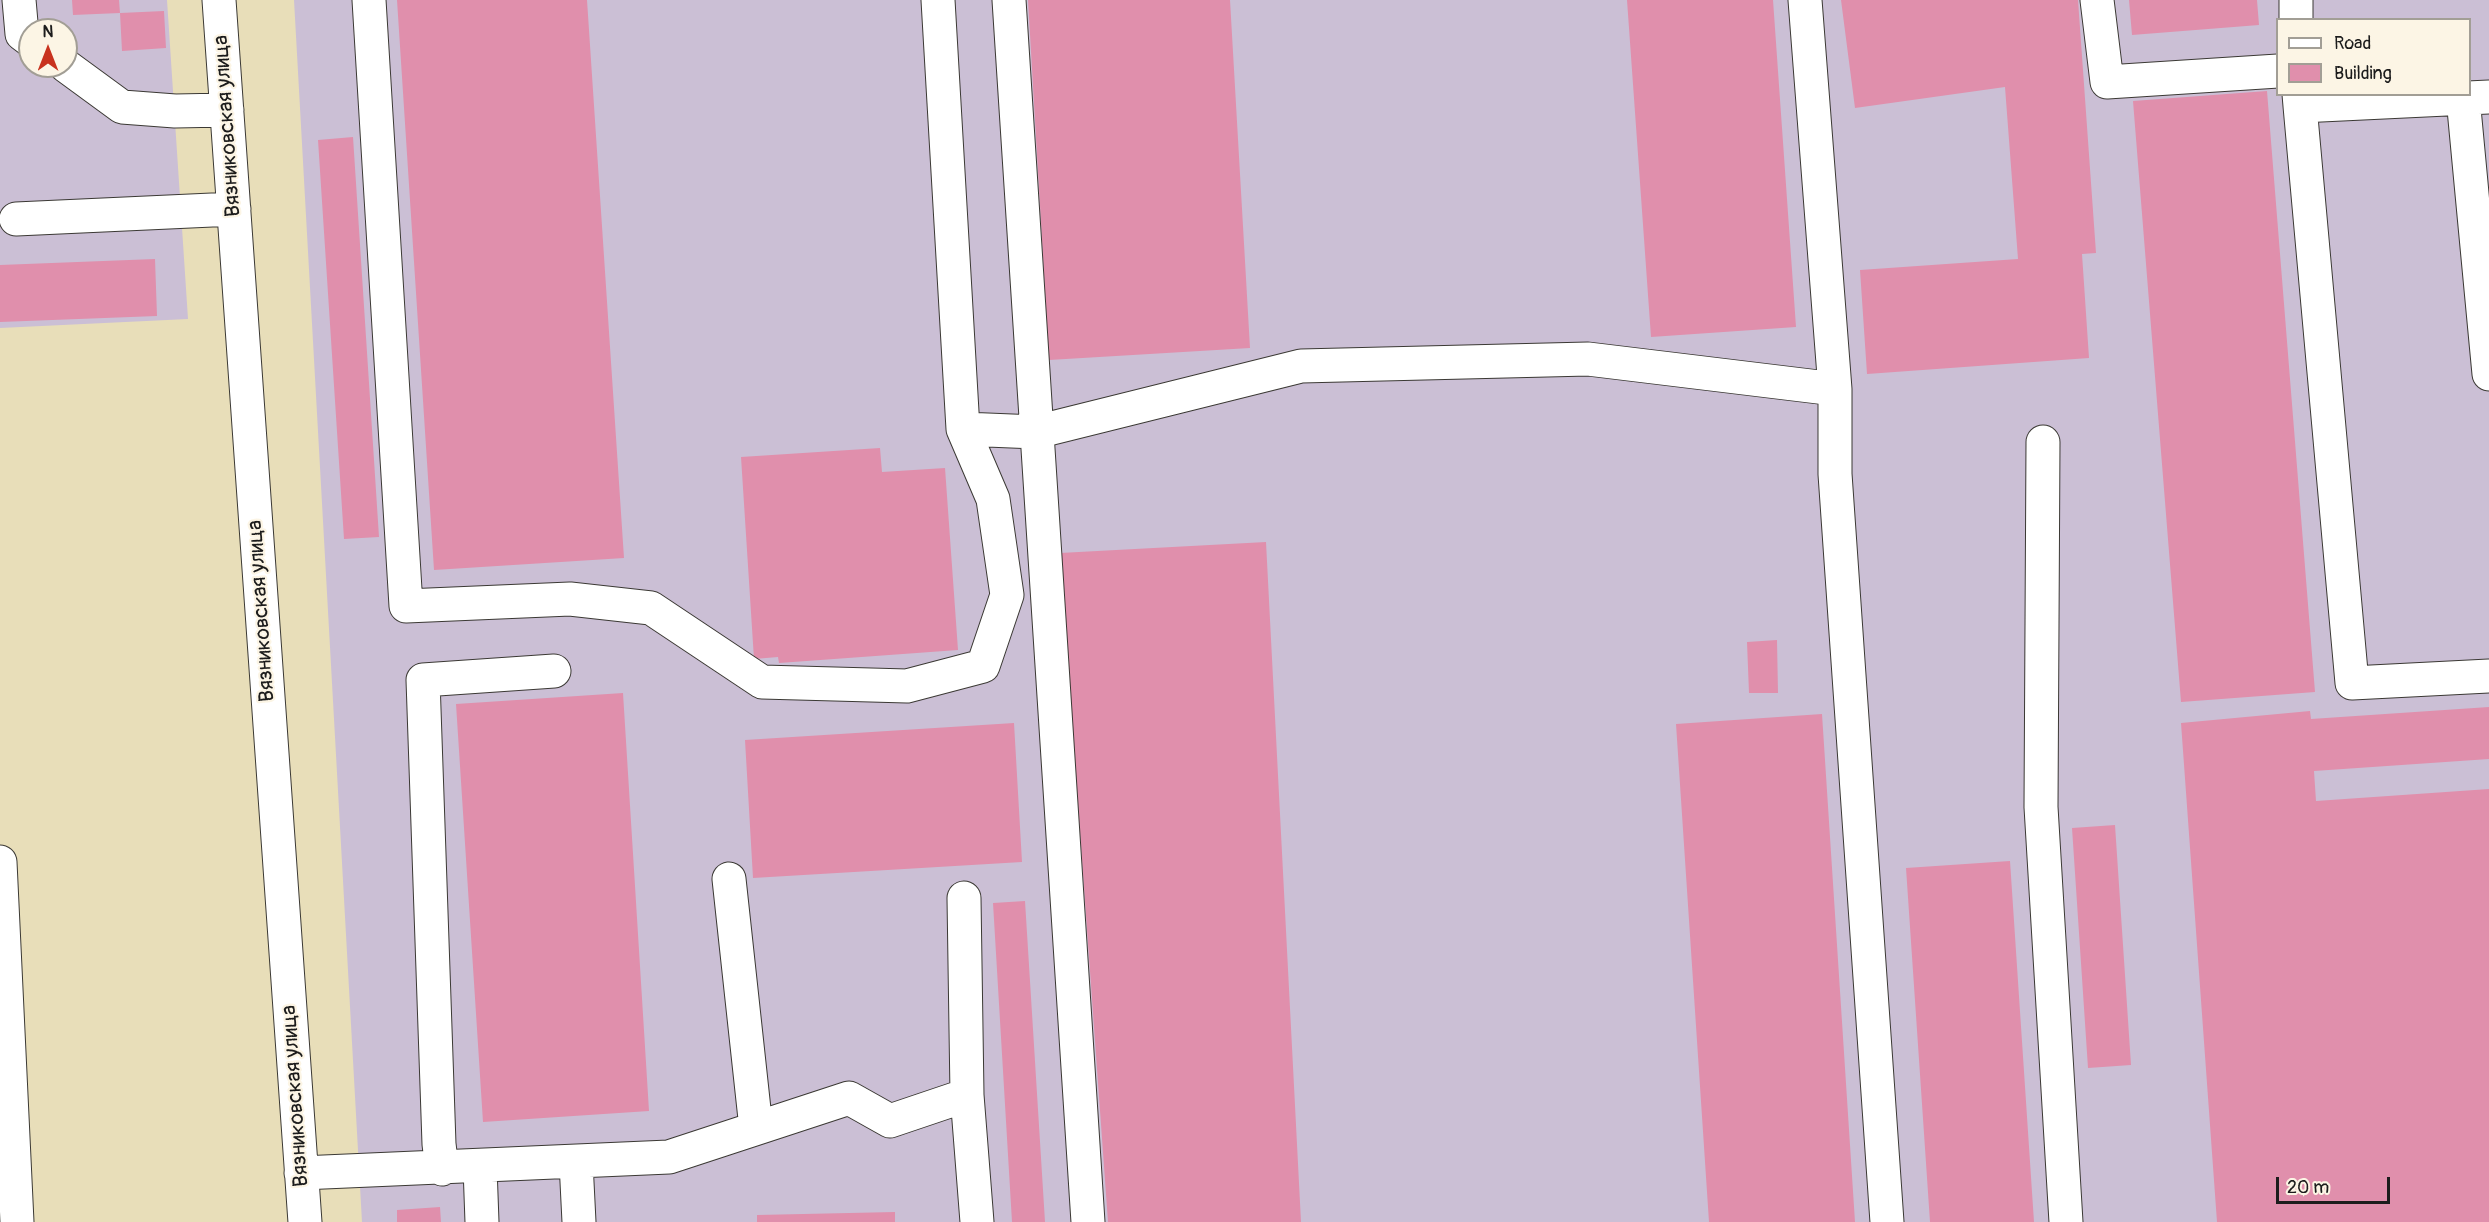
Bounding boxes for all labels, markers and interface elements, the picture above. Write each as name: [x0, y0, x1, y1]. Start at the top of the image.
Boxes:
north arrow: [18, 18, 78, 78]
legend: [2276, 18, 2471, 96]
text: N: [43, 22, 53, 42]
text: Road: [2334, 32, 2371, 55]
street label: Вязниковская улица: [209, 34, 247, 218]
text: Building: [2334, 62, 2392, 85]
street label: Вязниковская улица: [243, 519, 281, 703]
street label: Вязниковская улица: [277, 1004, 315, 1188]
scale bar: [2279, 1165, 2393, 1203]
text: 20 m: [2287, 1176, 2329, 1199]

